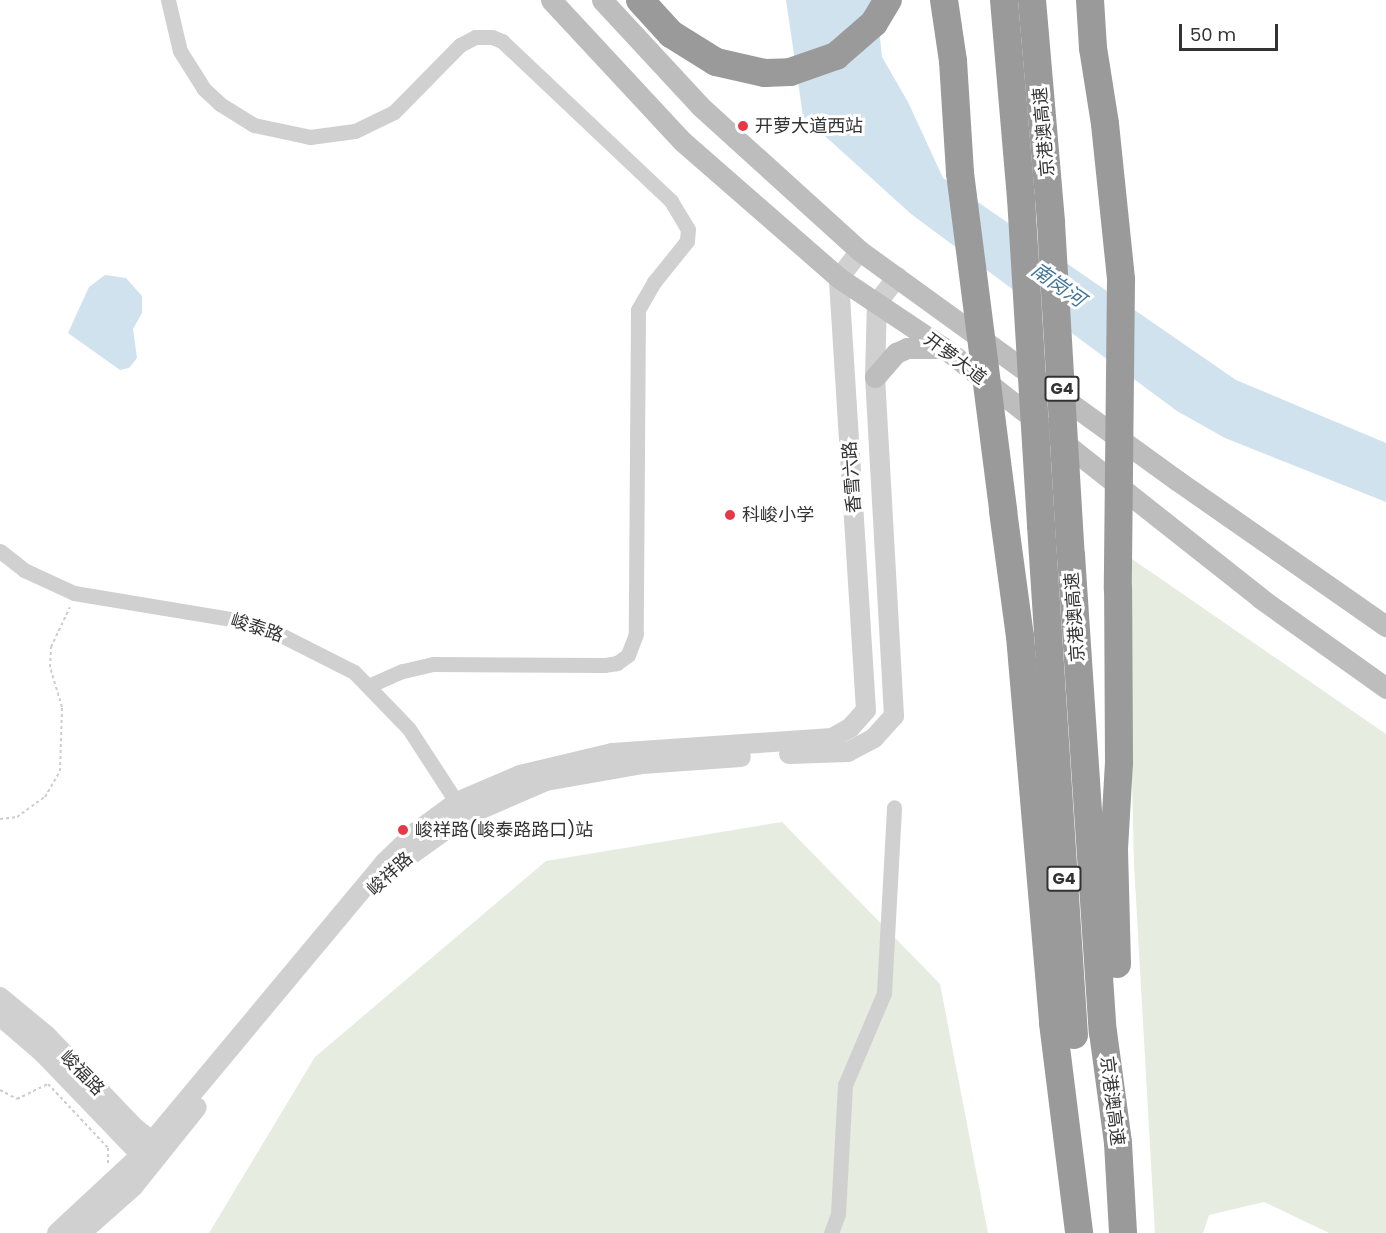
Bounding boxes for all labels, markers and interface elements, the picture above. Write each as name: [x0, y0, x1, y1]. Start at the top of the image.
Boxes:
scale bar: [1182, 12, 1281, 50]
text: 50 m: [1190, 22, 1236, 47]
street label: 京港澳高速: [1029, 86, 1059, 178]
place label: 开萝大道西站: [755, 115, 863, 137]
marker: 开萝大道西站: [736, 119, 750, 133]
water label: 南岗河: [1027, 258, 1089, 312]
street label: 开萝大道: [920, 329, 990, 389]
road number: G4: [1044, 376, 1080, 402]
street label: 香雪六路: [839, 440, 865, 514]
place label: 科峻小学: [742, 504, 814, 526]
marker: 科峻小学: [723, 508, 737, 522]
street label: 京港澳高速: [1061, 571, 1089, 663]
street label: 峻泰路: [228, 609, 286, 647]
place label: 峻祥路(峻泰路路口)站: [415, 819, 593, 841]
marker: 峻祥路(峻泰路路口)站: [396, 823, 410, 837]
street label: 峻祥路: [363, 848, 417, 900]
road number: G4: [1046, 866, 1082, 892]
street label: 峻福路: [55, 1046, 109, 1100]
street label: 京港澳高速: [1096, 1055, 1128, 1147]

